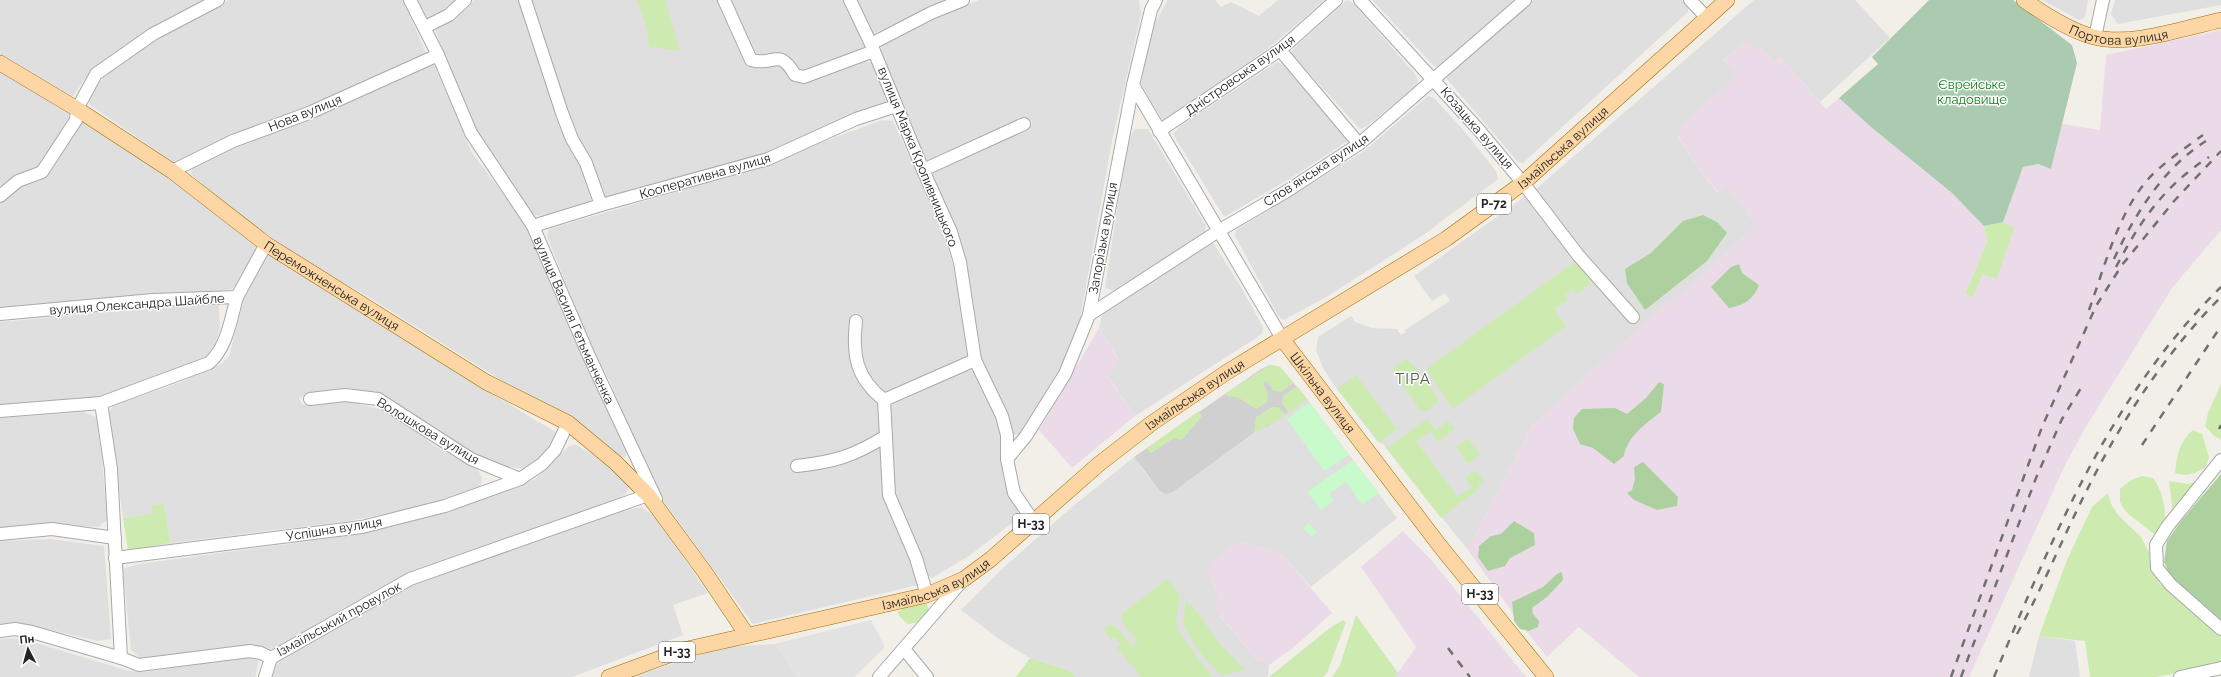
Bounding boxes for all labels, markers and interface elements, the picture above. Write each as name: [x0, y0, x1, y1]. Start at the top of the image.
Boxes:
street label: Портова вулиця: [2067, 21, 2169, 47]
street label: Дністровська вулиця: [1182, 32, 1298, 118]
street label: вулиця Марка Кропивницького: [875, 65, 961, 249]
park label: Єврейське кладовище: [1937, 77, 2007, 107]
street label: Козацька вулиця: [1438, 84, 1516, 172]
street label: Нова вулиця: [266, 91, 344, 135]
street label: Ізмаїльська вулиця: [1515, 103, 1611, 192]
street label: Словʼянська вулиця: [1261, 130, 1371, 210]
street label: Кооперативна вулиця: [638, 150, 772, 202]
street label: Запорізька вулиця: [1086, 181, 1120, 295]
road number: Р-72: [1477, 194, 1511, 214]
street label: вулиця Василя Гетьманченка: [531, 234, 618, 406]
street label: Переможненська вулиця: [262, 237, 402, 333]
street label: вулиця Олександра Шайбле: [49, 290, 226, 318]
street label: Шкільна вулиця: [1288, 349, 1358, 436]
street label: Ізмаїльська вулиця: [1142, 356, 1247, 433]
district label: ТІРА: [1395, 370, 1431, 388]
street label: Волошкова вулиця: [374, 394, 482, 468]
street label: Успішна вулиця: [285, 514, 383, 544]
road number: Н-33: [1013, 514, 1049, 534]
street label: Ізмаїльська вулиця: [881, 555, 992, 612]
street label: Ізмаїльський провулок: [274, 578, 404, 660]
road number: Н-33: [1462, 584, 1498, 604]
north arrow: [8, 629, 48, 669]
text: Пн: [19, 632, 35, 647]
road number: Н-33: [659, 642, 695, 662]

